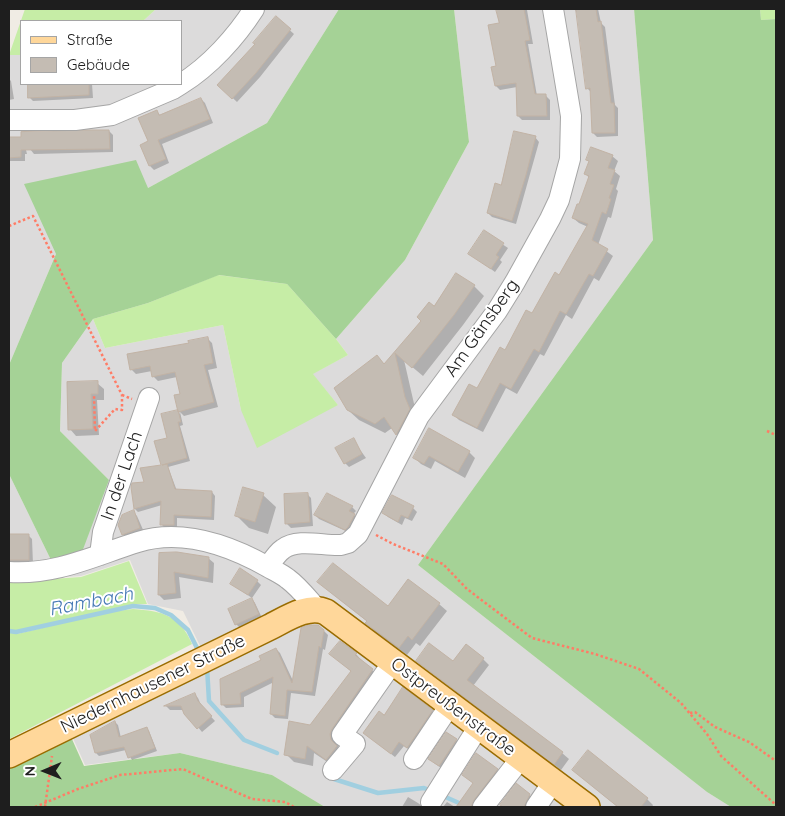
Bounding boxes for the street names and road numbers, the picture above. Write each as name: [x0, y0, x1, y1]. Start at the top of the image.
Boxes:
street label: Am Gänsberg: [440, 275, 524, 381]
street label: In der Lach: [97, 429, 147, 523]
street label: Niedernhausener Straße: [57, 630, 249, 738]
street label: Ostpreußenstraße: [386, 653, 520, 761]

